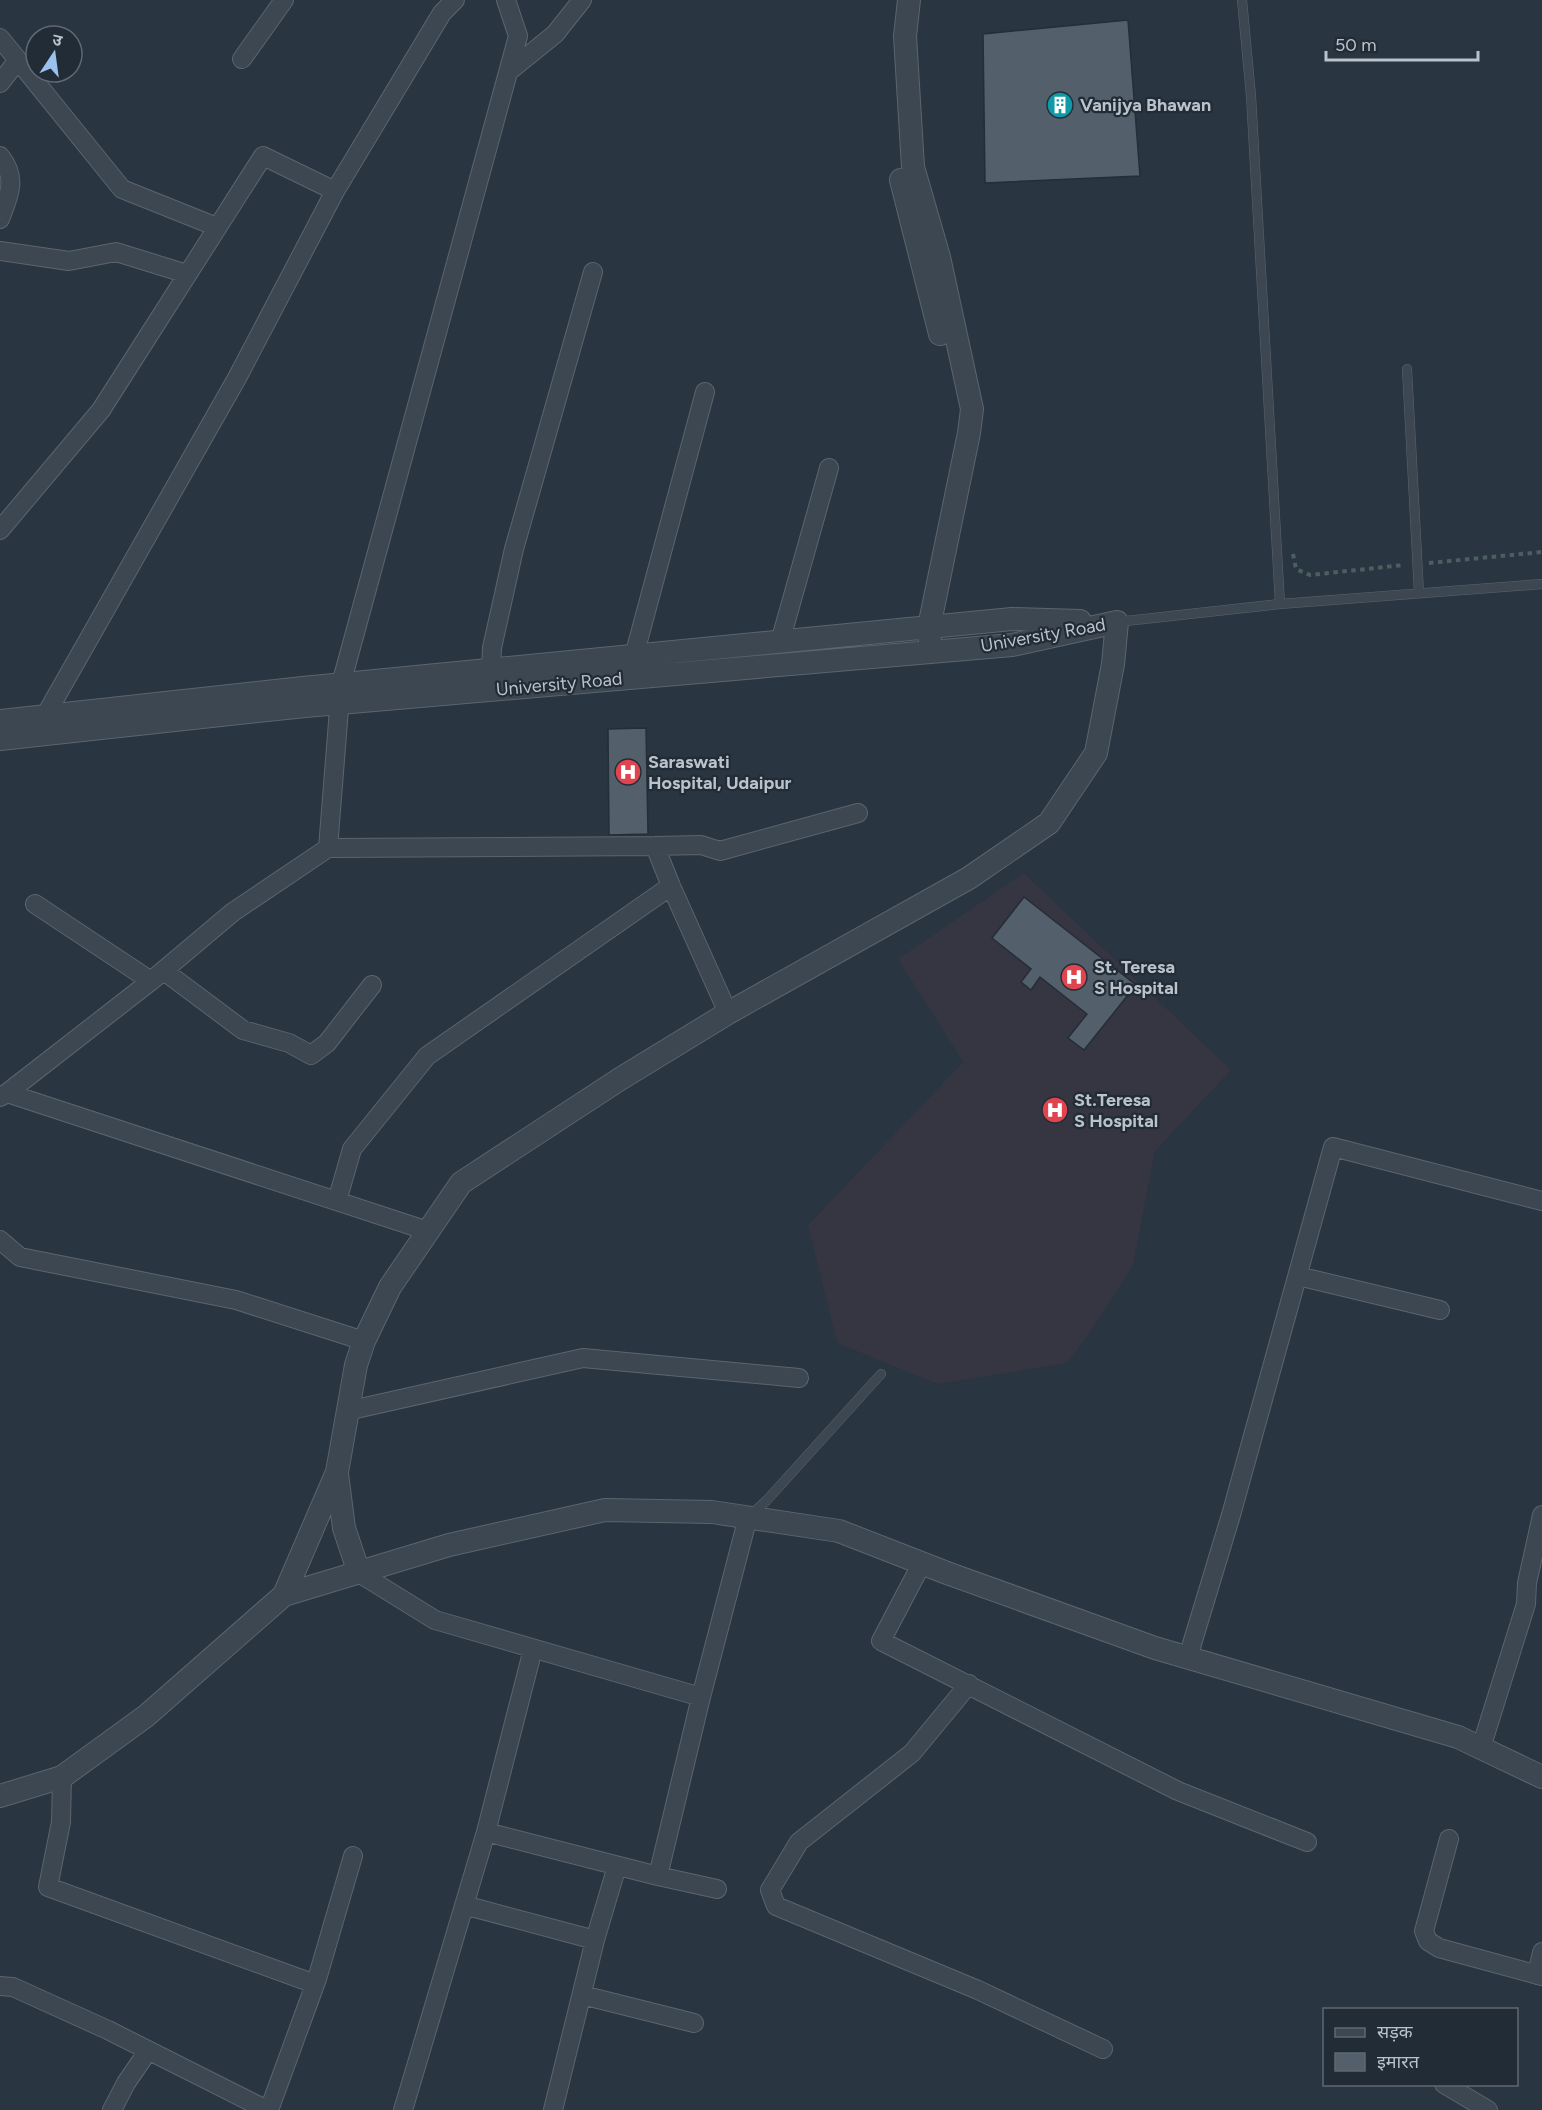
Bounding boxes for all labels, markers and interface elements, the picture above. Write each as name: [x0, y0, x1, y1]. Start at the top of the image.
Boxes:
north arrow: [24, 24, 84, 84]
scale bar: [1326, 24, 1478, 62]
text: उ: [51, 30, 65, 50]
text: 50 m: [1335, 34, 1377, 56]
building icon: Vanijya Bhawan: [1045, 90, 1075, 120]
place label: Vanijya Bhawan: [1080, 94, 1211, 116]
street label: University Road: [979, 613, 1107, 657]
street label: University Road: [495, 668, 623, 700]
place label: Saraswati Hospital, Udaipur: [648, 751, 792, 794]
hospital icon: Saraswati Hospital, Udaipur: [613, 757, 643, 787]
place label: St. Teresa S Hospital: [1094, 956, 1178, 999]
hospital icon: St. Teresa S Hospital: [1059, 962, 1089, 992]
place label: St.Teresa S Hospital: [1074, 1089, 1158, 1132]
hospital icon: St.Teresa S Hospital: [1040, 1095, 1070, 1125]
legend: [1323, 2008, 1518, 2086]
text: सड़क: [1377, 2021, 1414, 2043]
text: इमारत: [1377, 2051, 1420, 2073]

